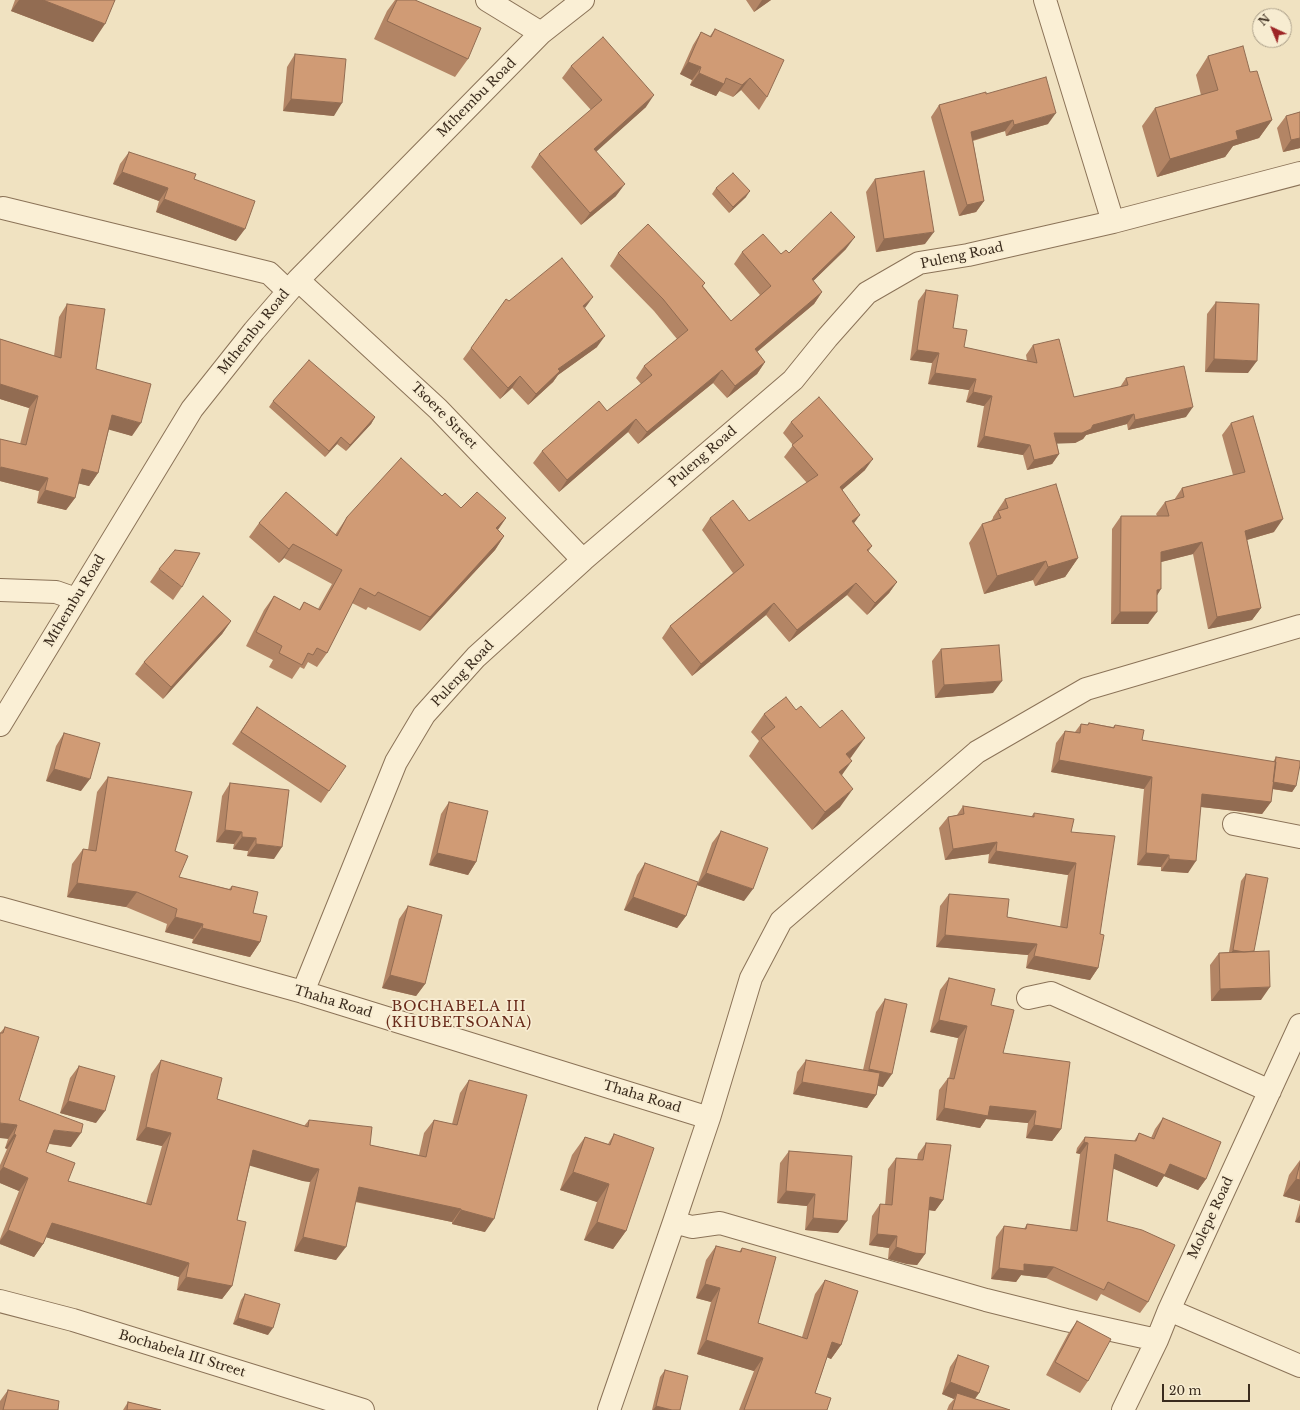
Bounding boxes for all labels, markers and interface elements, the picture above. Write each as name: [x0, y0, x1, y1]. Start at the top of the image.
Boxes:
north arrow: [1252, 8, 1292, 48]
text: N: [1256, 11, 1273, 29]
street label: Mthembu Road: [434, 55, 520, 141]
street label: Puleng Road: [919, 240, 1005, 272]
street label: Mthembu Road: [215, 286, 293, 378]
street label: Tsoere Street: [408, 380, 480, 452]
street label: Puleng Road: [666, 423, 740, 491]
street label: Mthembu Road: [41, 552, 109, 650]
street label: Puleng Road: [429, 638, 497, 710]
street label: Thaha Road: [292, 983, 374, 1021]
district label: BOCHABELA III (KHUBETSOANA): [386, 999, 532, 1032]
street label: Thaha Road: [601, 1078, 683, 1116]
street label: Molepe Road: [1185, 1175, 1237, 1261]
street label: Bochabela III Street: [117, 1327, 247, 1381]
scale bar: [1164, 1376, 1252, 1402]
text: 20 m: [1169, 1383, 1201, 1398]

